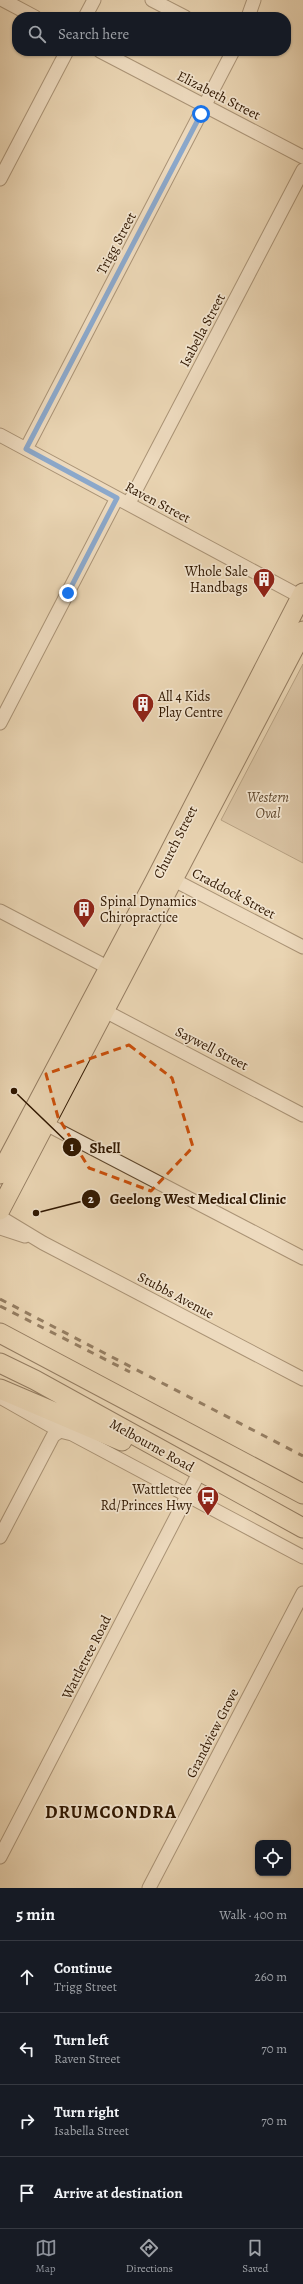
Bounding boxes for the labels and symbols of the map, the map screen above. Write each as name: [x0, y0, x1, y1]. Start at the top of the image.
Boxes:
street label: Elizabeth Street: [174, 66, 264, 125]
route start: [192, 105, 210, 123]
street label: Trigg Street: [92, 209, 141, 278]
street label: Isabella Street: [175, 290, 230, 370]
street label: Raven Street: [122, 477, 194, 528]
place label: Whole Sale Handbags: [184, 562, 248, 597]
building icon: Whole Sale Handbags: [251, 566, 277, 599]
route end: [59, 584, 77, 602]
place label: All 4 Kids Play Centre: [157, 687, 223, 722]
building icon: All 4 Kids Play Centre: [130, 691, 156, 724]
park label: Western Oval: [247, 788, 289, 823]
street label: Church Street: [149, 802, 202, 882]
street label: Craddock Street: [189, 863, 279, 924]
place label: Spinal Dynamics Chiropractice: [100, 892, 197, 927]
building icon: Spinal Dynamics Chiropractice: [71, 896, 97, 929]
street label: Saywell Street: [172, 1022, 252, 1075]
callout: Shell: [62, 1134, 128, 1161]
text: Shell: [90, 1138, 121, 1158]
text: 1: [70, 1139, 75, 1155]
callout: Geelong West Medical Clinic: [81, 1185, 294, 1212]
text: Geelong West Medical Clinic: [110, 1189, 286, 1209]
text: 2: [88, 1191, 94, 1207]
street label: Stubbs Avenue: [134, 1267, 217, 1324]
street label: Melbourne Road: [106, 1414, 198, 1477]
place label: Wattletree Rd/Princes Hwy: [101, 1480, 193, 1515]
bus stop icon: Wattletree Rd/Princes Hwy: [195, 1484, 221, 1517]
street label: Wattletree Road: [57, 1612, 116, 1703]
street label: Grandview Grove: [182, 1685, 243, 1781]
district label: DRUMCONDRA: [45, 1800, 177, 1824]

